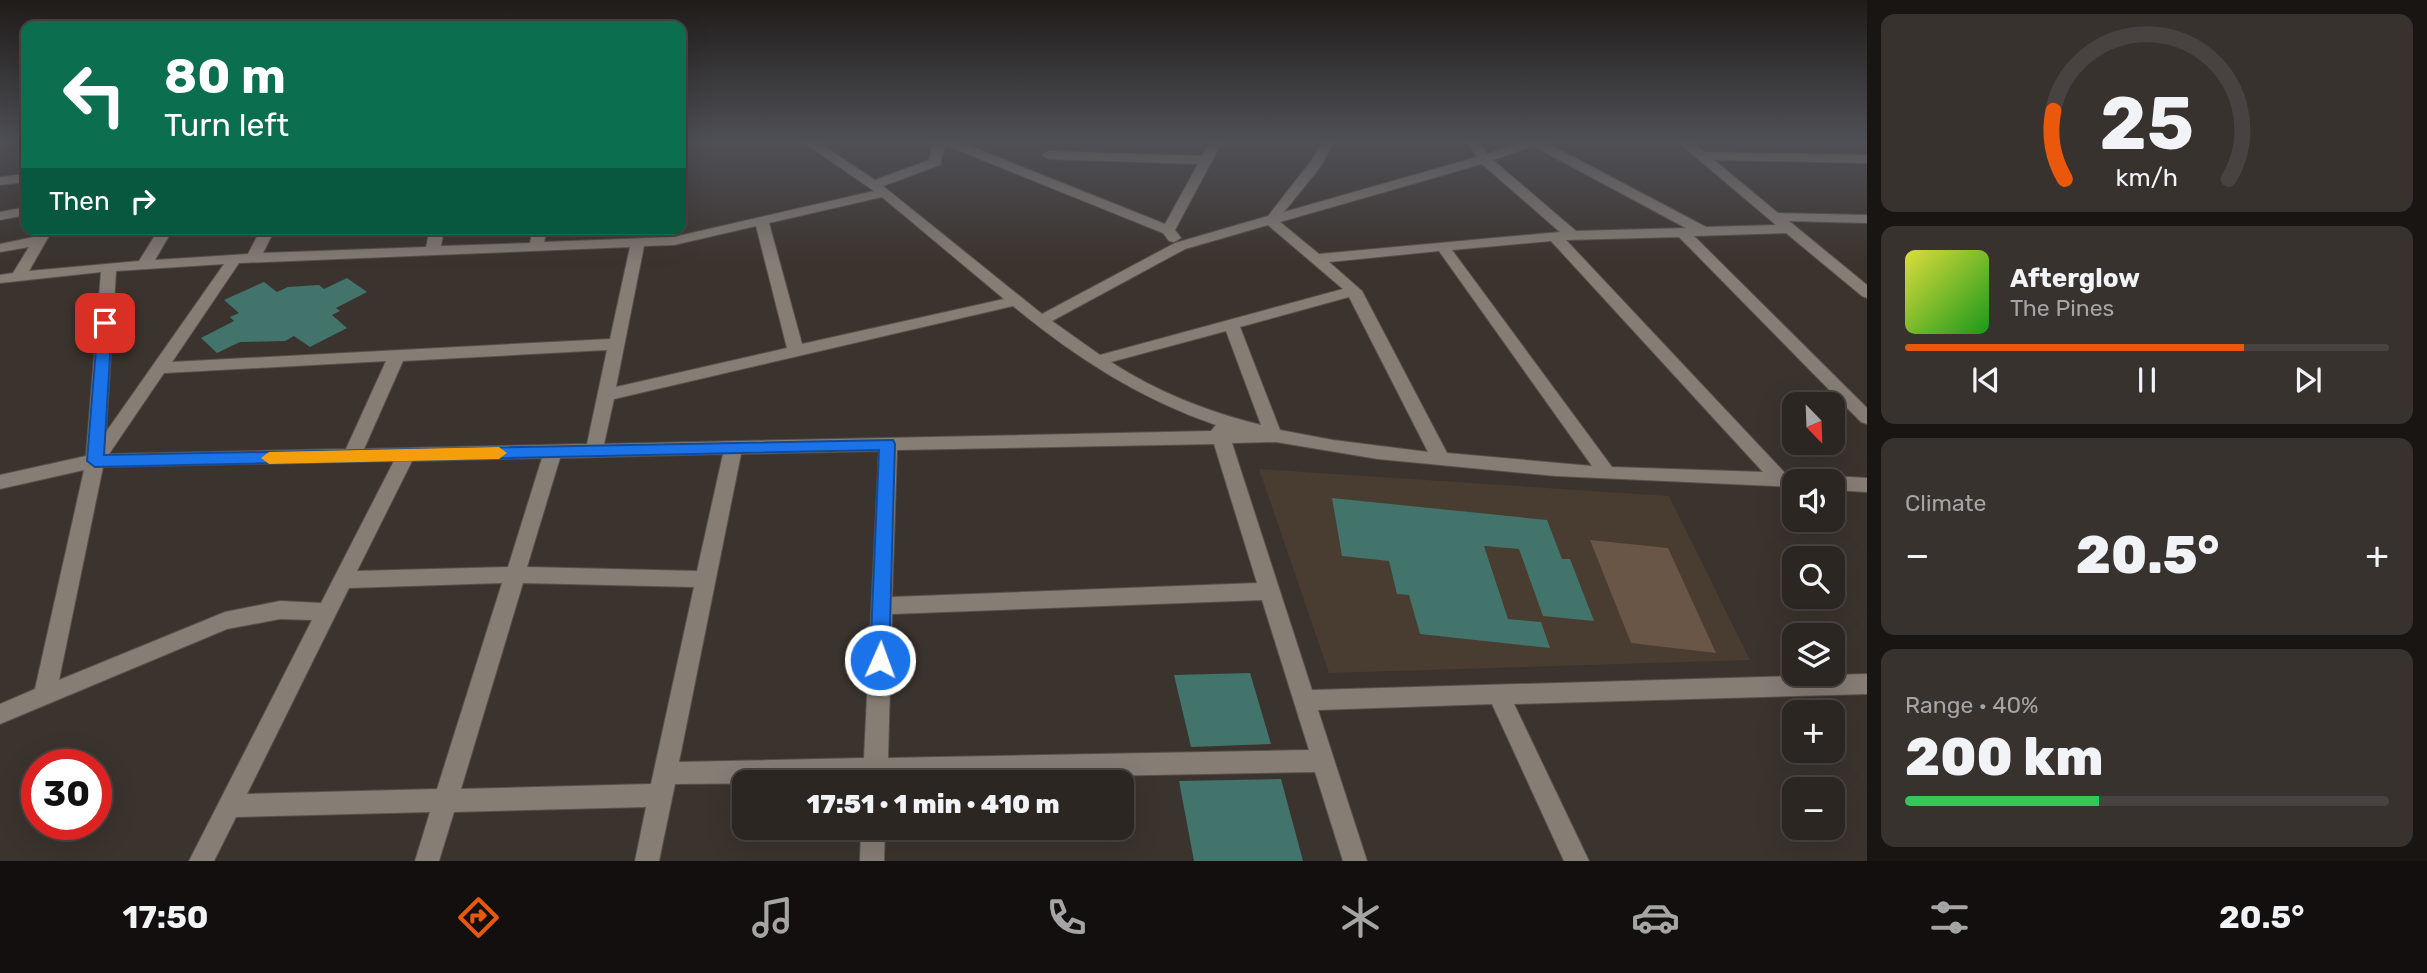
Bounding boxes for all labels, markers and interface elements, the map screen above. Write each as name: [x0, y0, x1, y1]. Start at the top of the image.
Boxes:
text: 80 m: [164, 47, 286, 105]
icon: left: [49, 49, 140, 140]
text: 25: [2100, 81, 2194, 167]
text: Turn left: [164, 106, 289, 144]
text: km/h: [2116, 163, 2178, 192]
icon: right: [124, 182, 162, 220]
text: Then: [49, 186, 110, 217]
text: Afterglow: [2010, 263, 2140, 294]
pin: [75, 293, 135, 353]
text: The Pines: [2010, 294, 2114, 322]
icon: arrive: [86, 304, 124, 342]
icon: previous: [1967, 361, 2005, 399]
icon: pause: [2128, 361, 2166, 399]
icon: next: [2289, 361, 2327, 399]
north arrow: [1782, 392, 1844, 455]
map controls: [1782, 392, 1845, 840]
button: sound: [1782, 469, 1845, 532]
text: Climate: [1905, 489, 1986, 517]
text: 20.5°: [2076, 524, 2219, 586]
text: −: [1905, 532, 1930, 578]
text: +: [2365, 532, 2389, 578]
button: search: [1782, 546, 1845, 609]
position arrow: [843, 623, 917, 697]
button: layers: [1782, 623, 1845, 686]
text: Range · 40%: [1905, 691, 2039, 719]
button: +: [1782, 700, 1845, 763]
text: 200 km: [1905, 726, 2103, 788]
speed limit sign: 30: [21, 749, 112, 840]
button: −: [1782, 777, 1845, 840]
text: 17:51 · 1 min · 410 m: [806, 789, 1060, 820]
icon: directions: [454, 893, 503, 942]
icon: music: [748, 893, 797, 942]
icon: phone: [1042, 893, 1091, 942]
icon: climate: [1336, 893, 1385, 942]
icon: car: [1631, 893, 1680, 942]
icon: filters: [1925, 893, 1974, 942]
text: 17:50: [123, 898, 209, 936]
text: 20.5°: [2219, 898, 2304, 936]

